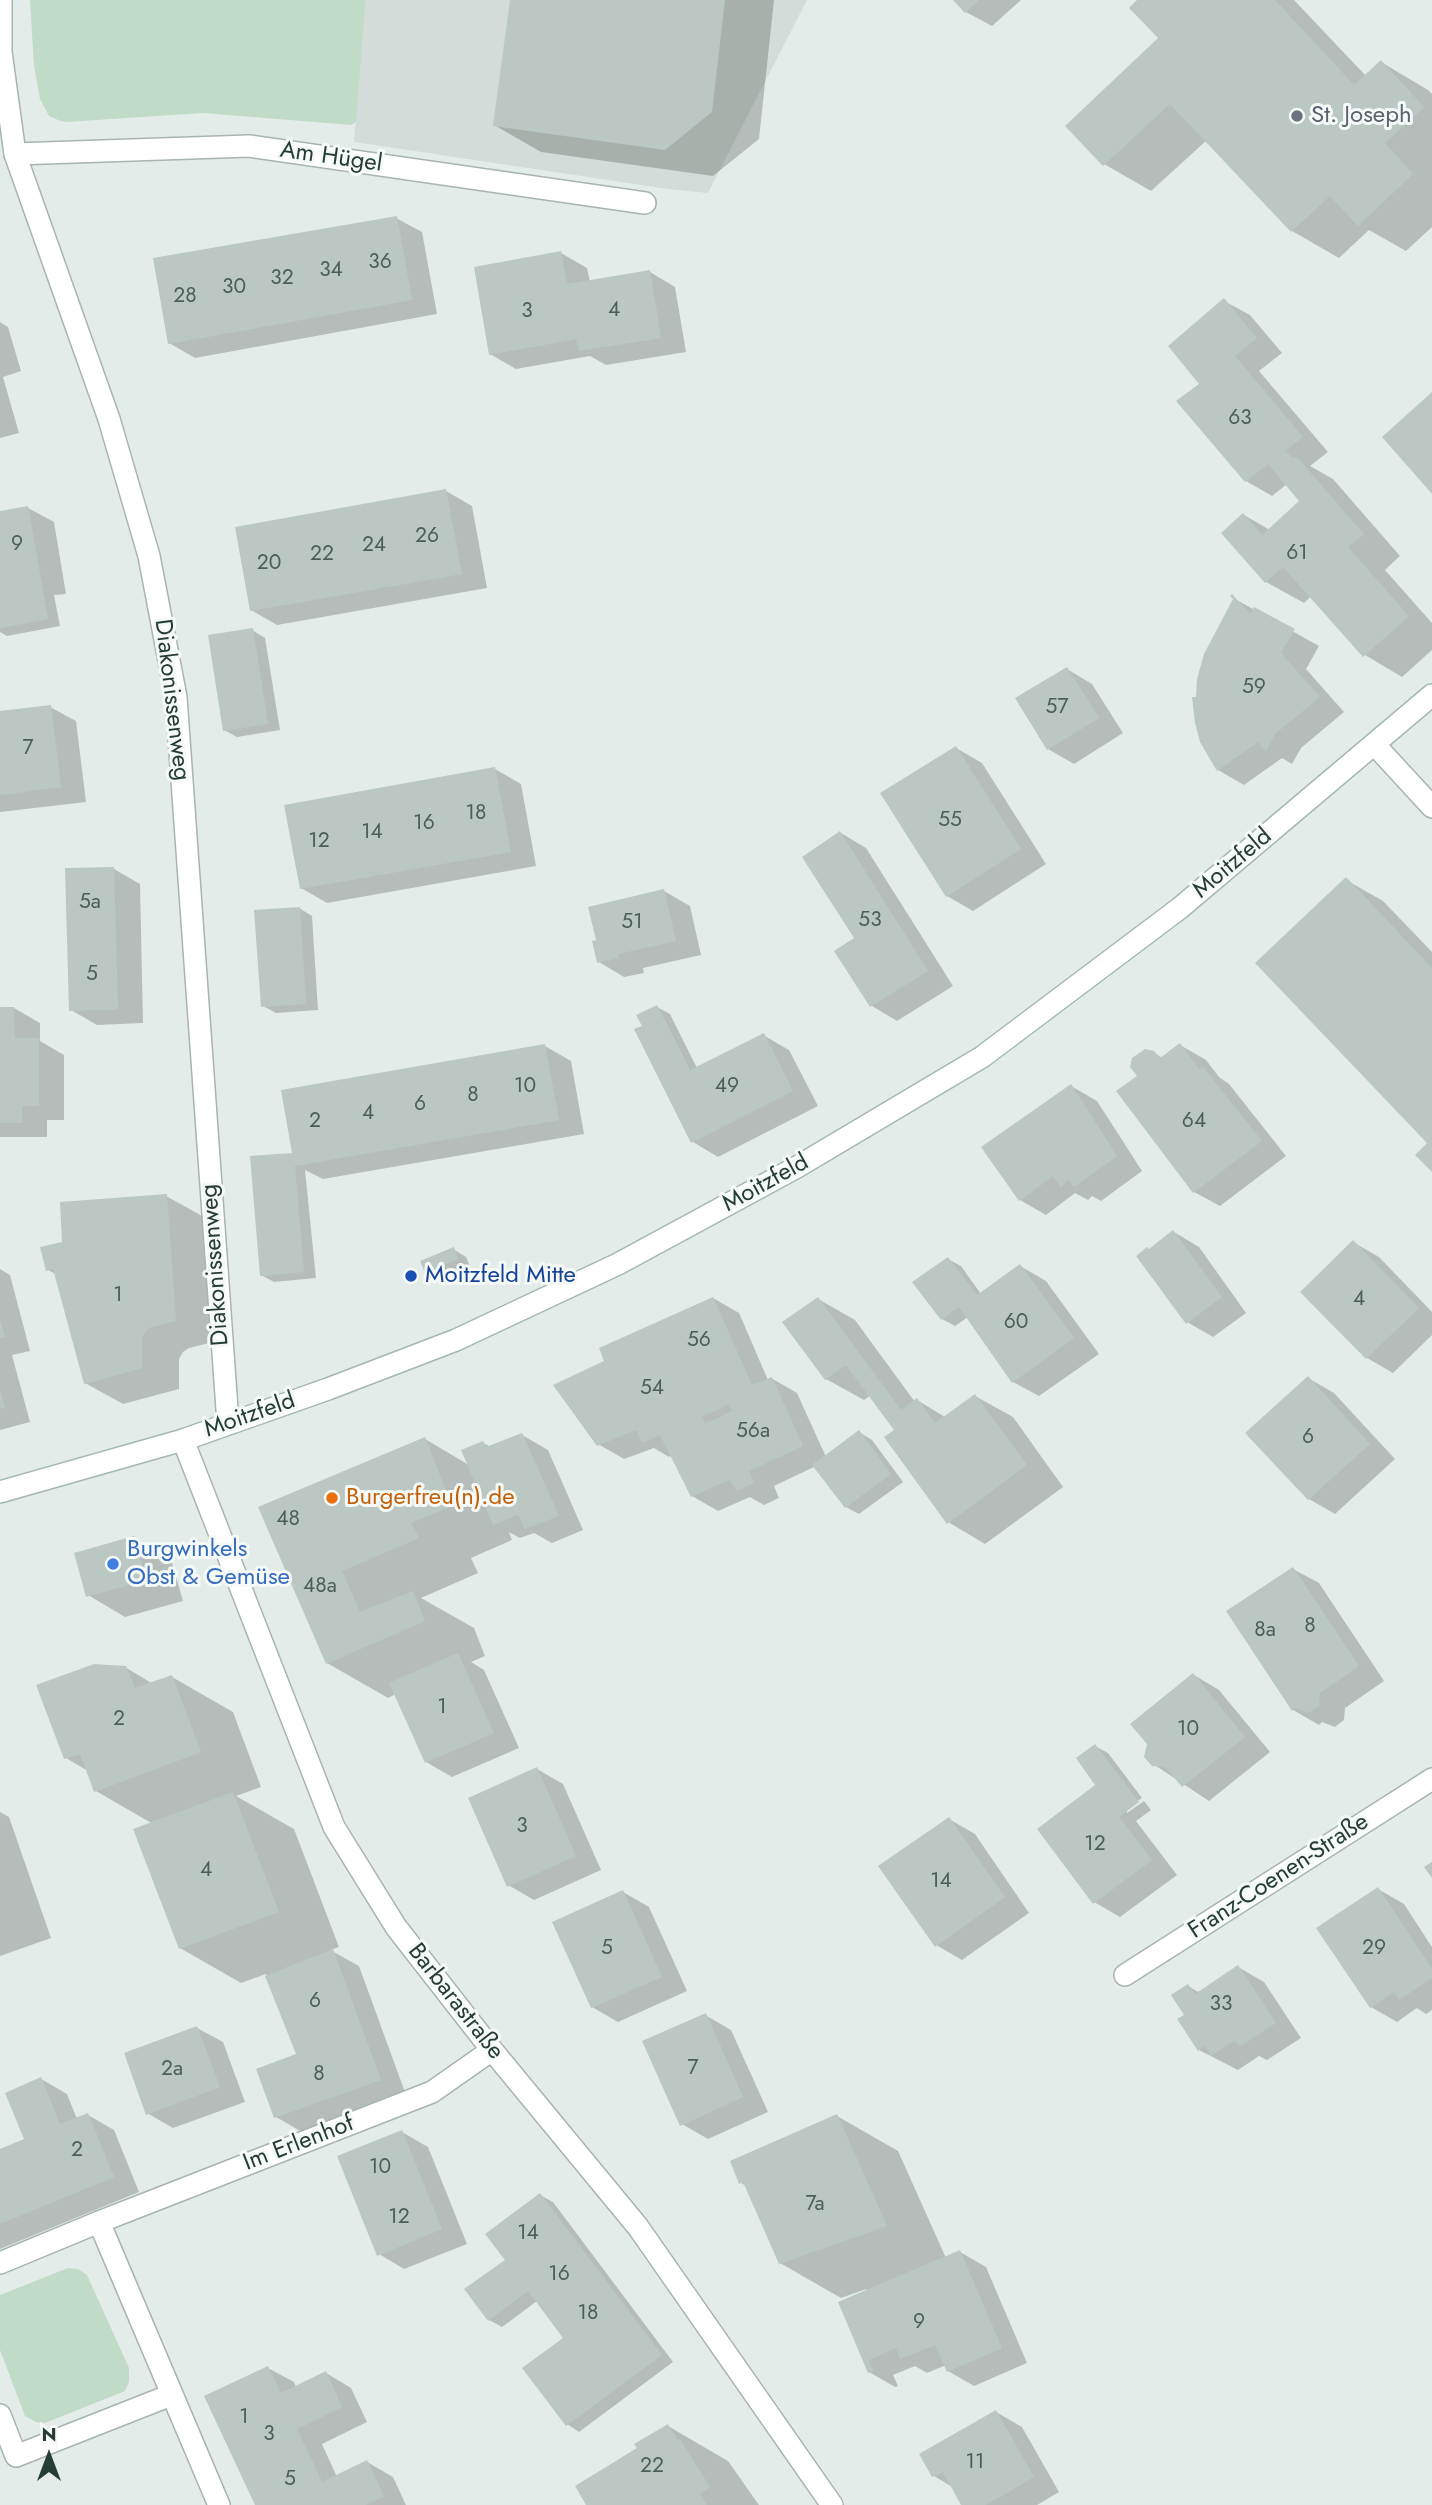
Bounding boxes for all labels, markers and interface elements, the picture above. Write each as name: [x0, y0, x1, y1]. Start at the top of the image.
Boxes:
place label: St. Joseph: [1311, 102, 1411, 130]
marker: St. Joseph: [1289, 108, 1305, 124]
street label: Am Hügel: [278, 137, 384, 179]
house number: 36: [368, 250, 392, 276]
house number: 34: [319, 258, 343, 284]
house number: 32: [270, 266, 294, 292]
house number: 30: [222, 275, 246, 301]
house number: 28: [173, 284, 197, 310]
house number: 4: [608, 298, 620, 324]
house number: 3: [521, 299, 533, 325]
house number: 63: [1228, 406, 1252, 432]
house number: 26: [415, 524, 439, 550]
house number: 9: [11, 532, 23, 558]
house number: 24: [362, 533, 386, 559]
house number: 61: [1286, 541, 1308, 567]
house number: 22: [310, 542, 334, 568]
house number: 20: [257, 551, 281, 577]
street label: Diakonissenweg: [147, 618, 195, 782]
house number: 59: [1242, 675, 1266, 701]
house number: 57: [1046, 695, 1068, 721]
house number: 7: [22, 736, 34, 762]
house number: 18: [466, 801, 486, 827]
house number: 55: [938, 808, 962, 834]
house number: 16: [413, 811, 435, 837]
house number: 14: [361, 820, 383, 846]
street label: Moitzfeld: [1188, 823, 1278, 905]
house number: 12: [308, 829, 330, 855]
house number: 5a: [79, 890, 101, 916]
house number: 53: [858, 908, 882, 934]
house number: 51: [621, 910, 643, 936]
house number: 5: [86, 962, 98, 988]
house number: 10: [514, 1074, 536, 1100]
house number: 49: [715, 1074, 739, 1100]
house number: 8: [467, 1083, 479, 1109]
house number: 6: [414, 1092, 426, 1118]
house number: 4: [362, 1101, 374, 1127]
house number: 2: [309, 1109, 321, 1135]
house number: 64: [1182, 1109, 1206, 1135]
street label: Moitzfeld: [718, 1149, 814, 1219]
street label: Diakonissenweg: [196, 1183, 236, 1347]
place label: Moitzfeld Mitte: [425, 1262, 576, 1290]
marker: Moitzfeld Mitte: [403, 1268, 419, 1284]
house number: 1: [113, 1283, 123, 1309]
house number: 4: [1353, 1287, 1365, 1313]
house number: 60: [1004, 1310, 1028, 1336]
house number: 56: [687, 1328, 711, 1354]
house number: 54: [640, 1376, 664, 1402]
street label: Moitzfeld: [201, 1387, 299, 1445]
house number: 56a: [736, 1419, 770, 1445]
house number: 6: [1302, 1425, 1314, 1451]
place label: Burgerfreu(n).de: [346, 1484, 515, 1512]
marker: Burgerfreu(n).de: [324, 1490, 340, 1506]
house number: 48: [276, 1507, 300, 1533]
place label: Burgwinkels Obst & Gemüse: [127, 1536, 290, 1592]
marker: Burgwinkels Obst & Gemüse: [105, 1556, 121, 1572]
house number: 48a: [303, 1574, 337, 1600]
house number: 8: [1304, 1614, 1316, 1640]
house number: 8a: [1254, 1618, 1276, 1644]
house number: 1: [437, 1695, 447, 1721]
house number: 2: [113, 1707, 125, 1733]
house number: 10: [1177, 1717, 1199, 1743]
street label: Franz-Coenen-Straße: [1183, 1808, 1375, 1946]
house number: 3: [516, 1814, 528, 1840]
house number: 12: [1084, 1832, 1106, 1858]
house number: 4: [200, 1858, 212, 1884]
house number: 14: [930, 1869, 952, 1895]
house number: 5: [601, 1936, 613, 1962]
house number: 29: [1362, 1936, 1386, 1962]
street label: Barbarastraße: [401, 1938, 509, 2066]
house number: 6: [309, 1989, 321, 2015]
house number: 33: [1210, 1992, 1232, 2018]
house number: 7: [687, 2056, 699, 2082]
house number: 2a: [161, 2057, 183, 2083]
house number: 8: [313, 2062, 325, 2088]
street label: Im Erlenhof: [240, 2110, 358, 2178]
house number: 2: [71, 2138, 83, 2164]
house number: 10: [369, 2155, 391, 2181]
house number: 7a: [805, 2192, 825, 2218]
house number: 12: [388, 2205, 410, 2231]
house number: 14: [517, 2221, 539, 2247]
house number: 16: [548, 2262, 570, 2288]
house number: 18: [578, 2301, 598, 2327]
house number: 9: [913, 2310, 925, 2336]
house number: 1: [239, 2405, 249, 2431]
north arrow: [14, 2421, 84, 2491]
text: N: [41, 2421, 57, 2448]
house number: 3: [263, 2422, 275, 2448]
house number: 11: [966, 2450, 984, 2476]
house number: 22: [640, 2454, 664, 2480]
house number: 5: [284, 2467, 296, 2493]

